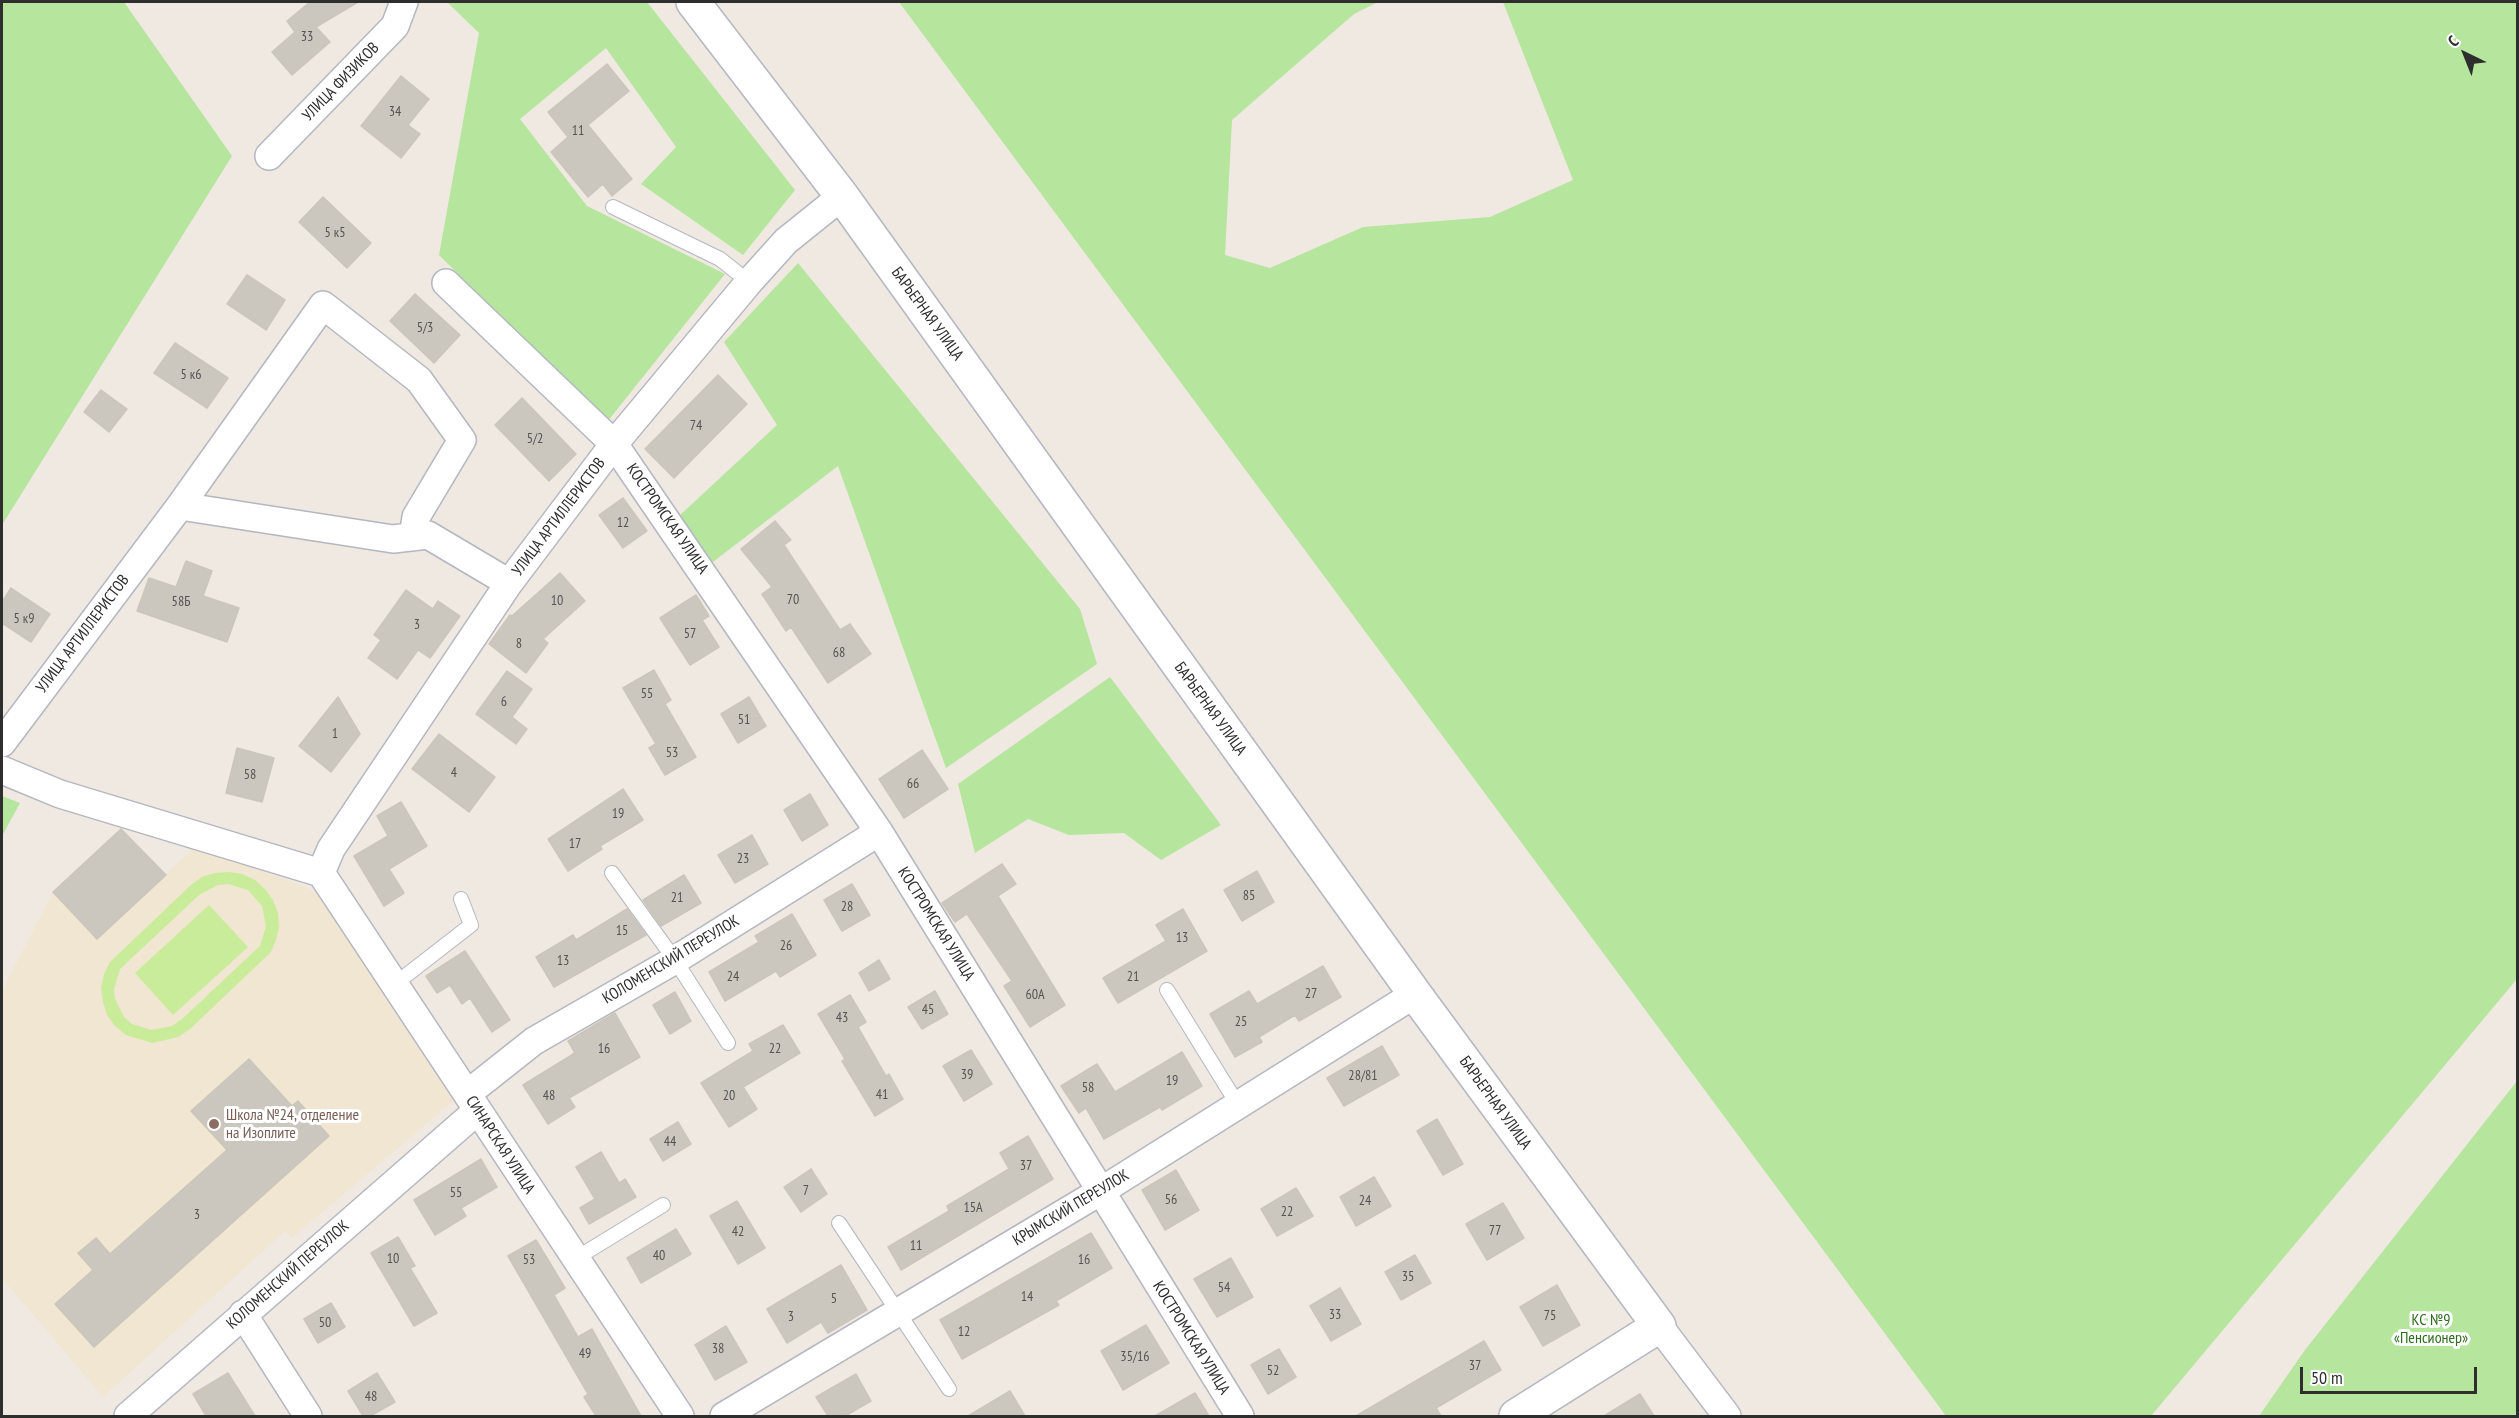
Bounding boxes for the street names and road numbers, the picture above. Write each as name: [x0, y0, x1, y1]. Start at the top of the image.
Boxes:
street label: УЛИЦА ФИЗИКОВ: [299, 39, 383, 125]
street label: БАРЬЕРНАЯ УЛИЦА: [887, 264, 967, 364]
street label: УЛИЦА АРТИЛЛЕРИСТОВ: [508, 454, 610, 580]
street label: КОСТРОМСКАЯ УЛИЦА: [622, 460, 712, 578]
street label: УЛИЦА АРТИЛЛЕРИСТОВ: [32, 571, 134, 697]
street label: БАРЬЕРНАЯ УЛИЦА: [1170, 659, 1250, 759]
street label: КОСТРОМСКАЯ УЛИЦА: [893, 864, 979, 984]
street label: КОЛОМЕНСКИЙ ПЕРЕУЛОК: [599, 912, 743, 1008]
street label: БАРЬЕРНАЯ УЛИЦА: [1455, 1053, 1535, 1153]
street label: СИНАРСКАЯ УЛИЦА: [461, 1092, 539, 1198]
street label: КРЫМСКИЙ ПЕРЕУЛОК: [1009, 1166, 1133, 1250]
street label: КОЛОМЕНСКИЙ ПЕРЕУЛОК: [223, 1217, 353, 1333]
street label: КОСТРОМСКАЯ УЛИЦА: [1148, 1278, 1234, 1398]

